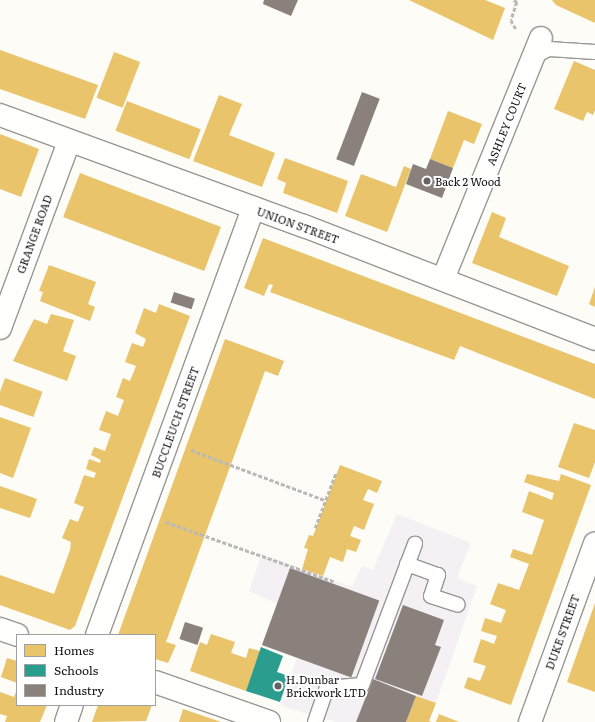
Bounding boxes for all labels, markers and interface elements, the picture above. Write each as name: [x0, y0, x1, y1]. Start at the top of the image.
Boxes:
street label: ASHLEY COURT: [483, 81, 529, 167]
place label: Back 2 Wood: [435, 174, 501, 188]
marker: Back 2 Wood: [422, 176, 432, 186]
street label: GRANGE ROAD: [14, 193, 54, 275]
street label: UNION STREET: [255, 204, 341, 246]
street label: BUCCLEUCH STREET: [149, 365, 201, 479]
street label: DUKE STREET: [542, 593, 582, 671]
legend: [16, 634, 156, 706]
text: Homes: [54, 641, 94, 659]
text: Schools: [54, 661, 98, 679]
place label: H.Dunbar Brickwork LTD: [286, 673, 366, 699]
text: Industry: [54, 681, 104, 699]
marker: H.Dunbar Brickwork LTD: [273, 681, 283, 691]

